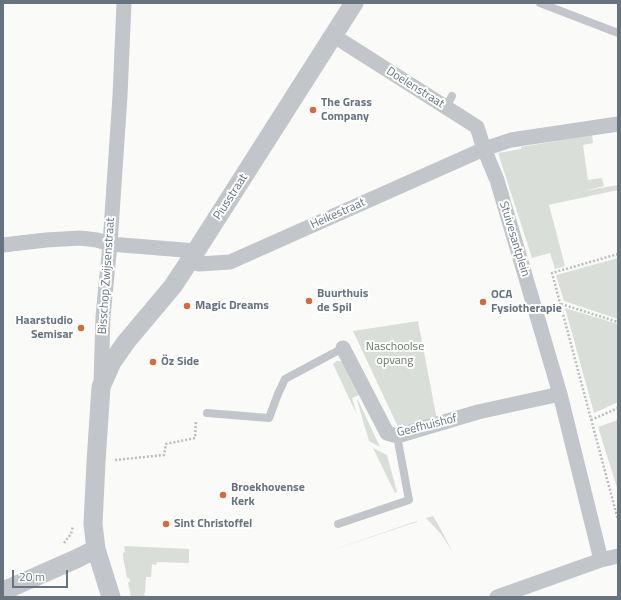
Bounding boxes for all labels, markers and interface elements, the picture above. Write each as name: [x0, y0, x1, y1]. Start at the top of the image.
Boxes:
street label: Doelenstraat: [383, 65, 447, 111]
place label: The Grass Company: [321, 96, 372, 124]
marker: The Grass Company: [308, 105, 318, 115]
street label: Piusstraat: [211, 171, 251, 223]
street label: Heikestraat: [308, 196, 368, 232]
street label: Stuivesantplein: [496, 200, 532, 278]
street label: Bisschop Zwijsenstraat: [96, 217, 118, 335]
place label: Buurthuis de Spil: [317, 287, 368, 315]
place label: OCA Fysiotherapie: [491, 288, 562, 316]
marker: Buurthuis de Spil: [304, 296, 314, 306]
marker: OCA Fysiotherapie: [478, 297, 488, 307]
place label: Magic Dreams: [195, 299, 269, 313]
marker: Magic Dreams: [182, 301, 192, 311]
place label: Haarstudio Semisar: [15, 314, 73, 342]
marker: Haarstudio Semisar: [76, 323, 86, 333]
park label: Naschoolse opvang: [366, 340, 424, 368]
place label: Öz Side: [161, 355, 199, 369]
marker: Öz Side: [148, 357, 158, 367]
street label: Geefhuishof: [396, 412, 458, 440]
place label: Broekhovense Kerk: [231, 481, 305, 509]
marker: Broekhovense Kerk: [218, 490, 228, 500]
place label: Sint Christoffel: [174, 517, 252, 531]
marker: Sint Christoffel: [161, 519, 171, 529]
scale bar: [14, 562, 70, 588]
text: 20 m: [19, 567, 45, 586]

